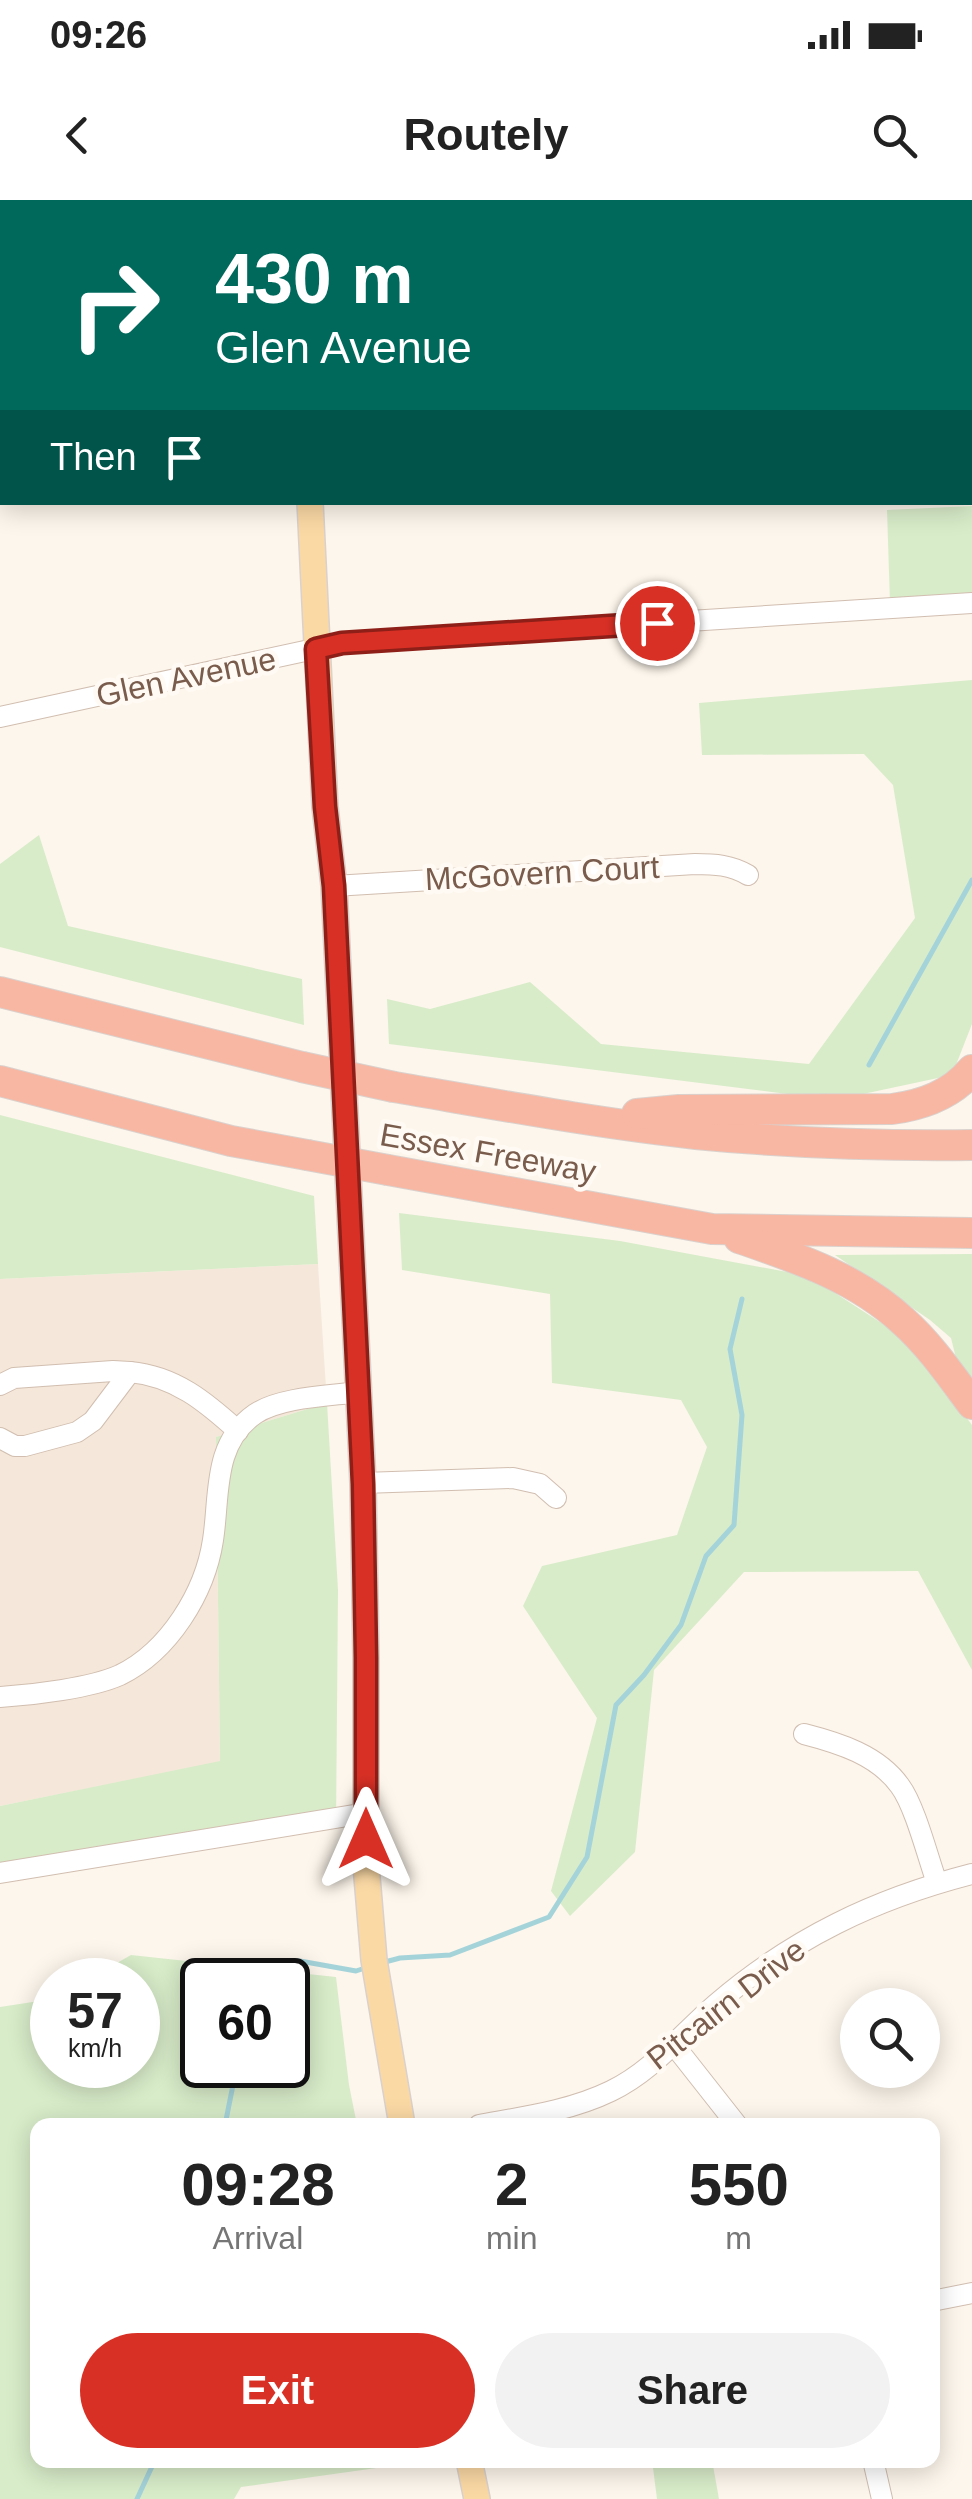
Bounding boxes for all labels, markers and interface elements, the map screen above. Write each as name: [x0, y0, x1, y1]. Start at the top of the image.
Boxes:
text: 09:26: [50, 14, 147, 56]
icon: back: [50, 108, 105, 163]
icon: search: [867, 108, 922, 163]
text: Routely: [403, 109, 569, 160]
icon: right: [50, 240, 180, 370]
text: 430 m: [215, 240, 413, 318]
text: Glen Avenue: [215, 322, 472, 373]
icon: arrive: [157, 430, 212, 485]
text: Then: [50, 436, 137, 478]
pin: [615, 581, 700, 666]
icon: arrive: [630, 596, 685, 651]
street label: Glen Avenue: [93, 640, 279, 714]
street label: McGovern Court: [424, 849, 660, 897]
street label: Essex Freeway: [377, 1116, 599, 1190]
position arrow: [314, 1787, 418, 1891]
street label: Pitcairn Drive: [640, 1931, 812, 2077]
speed limit sign: 60: [180, 1958, 310, 2088]
text: 57: [67, 1983, 123, 2039]
map controls: [840, 1988, 940, 2088]
button: search: [840, 1988, 940, 2088]
text: km/h: [68, 2034, 122, 2062]
text: 09:28: [181, 2151, 335, 2218]
text: 2: [495, 2151, 528, 2218]
text: 550: [689, 2151, 789, 2218]
text: Arrival: [213, 2220, 303, 2256]
text: min: [486, 2220, 537, 2256]
text: m: [725, 2220, 752, 2256]
button: Exit: [80, 2333, 475, 2448]
button: Share: [495, 2333, 890, 2448]

